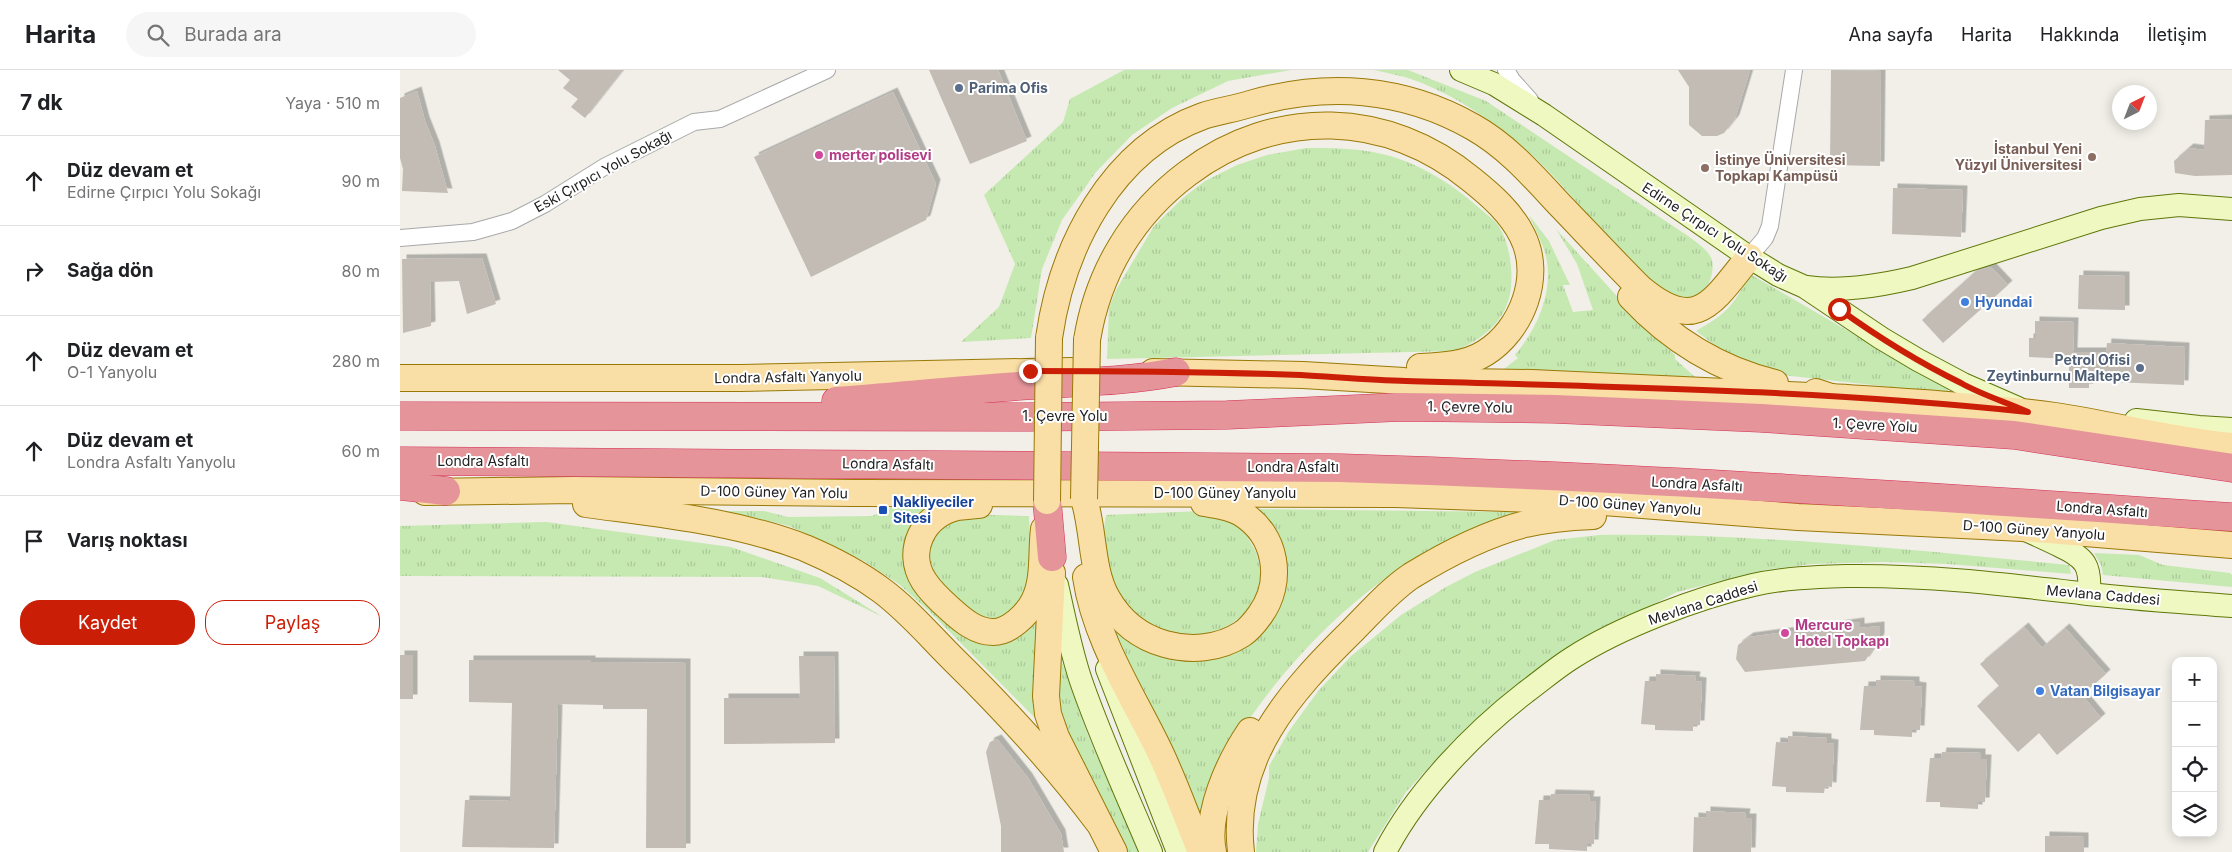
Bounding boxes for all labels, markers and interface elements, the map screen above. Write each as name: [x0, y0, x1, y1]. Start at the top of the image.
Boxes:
search box: [126, 12, 476, 57]
text: Harita: [25, 20, 96, 49]
icon: search: [144, 21, 172, 49]
text: Burada ara: [184, 23, 282, 46]
text: Ana sayfa: [1849, 24, 1933, 45]
text: Harita: [1961, 24, 2012, 45]
text: Hakkında: [2040, 24, 2119, 45]
text: İletişim: [2147, 24, 2207, 45]
place label: Parima Ofis: [969, 79, 1048, 96]
marker: Parima Ofis: [953, 82, 965, 94]
north arrow: [2112, 85, 2157, 130]
text: 7 dk: [20, 90, 63, 115]
text: Yaya · 510 m: [285, 93, 380, 113]
street label: Eski Çırpıcı Yolu Sokağı: [531, 126, 674, 215]
place label: İstanbul Yeni Yüzyıl Üniversitesi: [1955, 139, 2082, 173]
place label: merter polisevi: [829, 146, 932, 163]
marker: merter polisevi: [813, 149, 825, 161]
place label: İstinye Üniversitesi Topkapı Kampüsü: [1715, 150, 1846, 184]
marker: İstanbul Yeni Yüzyıl Üniversitesi: [2086, 151, 2098, 163]
text: Düz devam et: [67, 159, 193, 182]
marker: İstinye Üniversitesi Topkapı Kampüsü: [1699, 162, 1711, 174]
icon: ahead: [20, 167, 48, 195]
text: 90 m: [341, 171, 380, 191]
street label: Edirne Çırpıcı Yolu Sokağı: [1639, 178, 1791, 285]
text: Edirne Çırpıcı Yolu Sokağı: [67, 182, 261, 202]
icon: right: [20, 257, 48, 285]
text: Sağa dön: [67, 259, 153, 282]
text: 80 m: [341, 261, 380, 281]
place label: Hyundai: [1975, 293, 2032, 310]
marker: Hyundai: [1959, 296, 1971, 308]
route start: [1828, 298, 1851, 321]
text: Düz devam et: [67, 339, 193, 362]
icon: ahead: [20, 347, 48, 375]
text: 280 m: [332, 351, 380, 371]
place label: Petrol Ofisi Zeytinburnu Maltepe: [1987, 351, 2130, 384]
route end: [1019, 360, 1042, 383]
text: O-1 Yanyolu: [67, 362, 157, 382]
marker: Petrol Ofisi Zeytinburnu Maltepe: [2134, 362, 2146, 374]
street label: Londra Asfaltı Yanyolu: [714, 367, 862, 386]
street label: 1. Çevre Yolu: [1427, 397, 1513, 416]
street label: 1. Çevre Yolu: [1022, 407, 1108, 424]
street label: 1. Çevre Yolu: [1832, 414, 1918, 435]
text: Düz devam et: [67, 429, 193, 452]
icon: ahead: [20, 437, 48, 465]
text: 60 m: [341, 441, 380, 461]
text: Londra Asfaltı Yanyolu: [67, 452, 236, 472]
street label: Londra Asfaltı: [437, 452, 529, 469]
street label: Londra Asfaltı: [842, 454, 934, 473]
street label: Londra Asfaltı: [1247, 458, 1339, 475]
street label: Londra Asfaltı: [1651, 473, 1743, 494]
street label: D-100 Güney Yan Yolu: [700, 482, 848, 501]
street label: D-100 Güney Yanyolu: [1154, 484, 1296, 501]
street label: D-100 Güney Yanyolu: [1558, 491, 1702, 518]
place label: Nakliyeciler Sitesi: [893, 493, 974, 526]
street label: Londra Asfaltı: [2056, 497, 2148, 520]
marker: Nakliyeciler Sitesi: [877, 504, 889, 516]
street label: D-100 Güney Yanyolu: [1962, 516, 2106, 543]
icon: arrive: [20, 527, 48, 555]
text: Varış noktası: [67, 529, 188, 552]
street label: Mevlana Caddesi: [1646, 577, 1760, 628]
street label: Mevlana Caddesi: [2046, 581, 2161, 608]
button: Kaydet: [20, 600, 195, 645]
button: Paylaş: [205, 600, 380, 645]
place label: Mercure Hotel Topkapı: [1795, 616, 1889, 649]
marker: Mercure Hotel Topkapı: [1779, 627, 1791, 639]
map controls: [2172, 657, 2217, 837]
button: +: [2172, 657, 2217, 702]
place label: Vatan Bilgisayar: [2050, 682, 2161, 699]
marker: Vatan Bilgisayar: [2034, 685, 2046, 697]
button: −: [2172, 702, 2217, 747]
button: locate: [2172, 747, 2217, 792]
button: layers: [2172, 792, 2217, 837]

